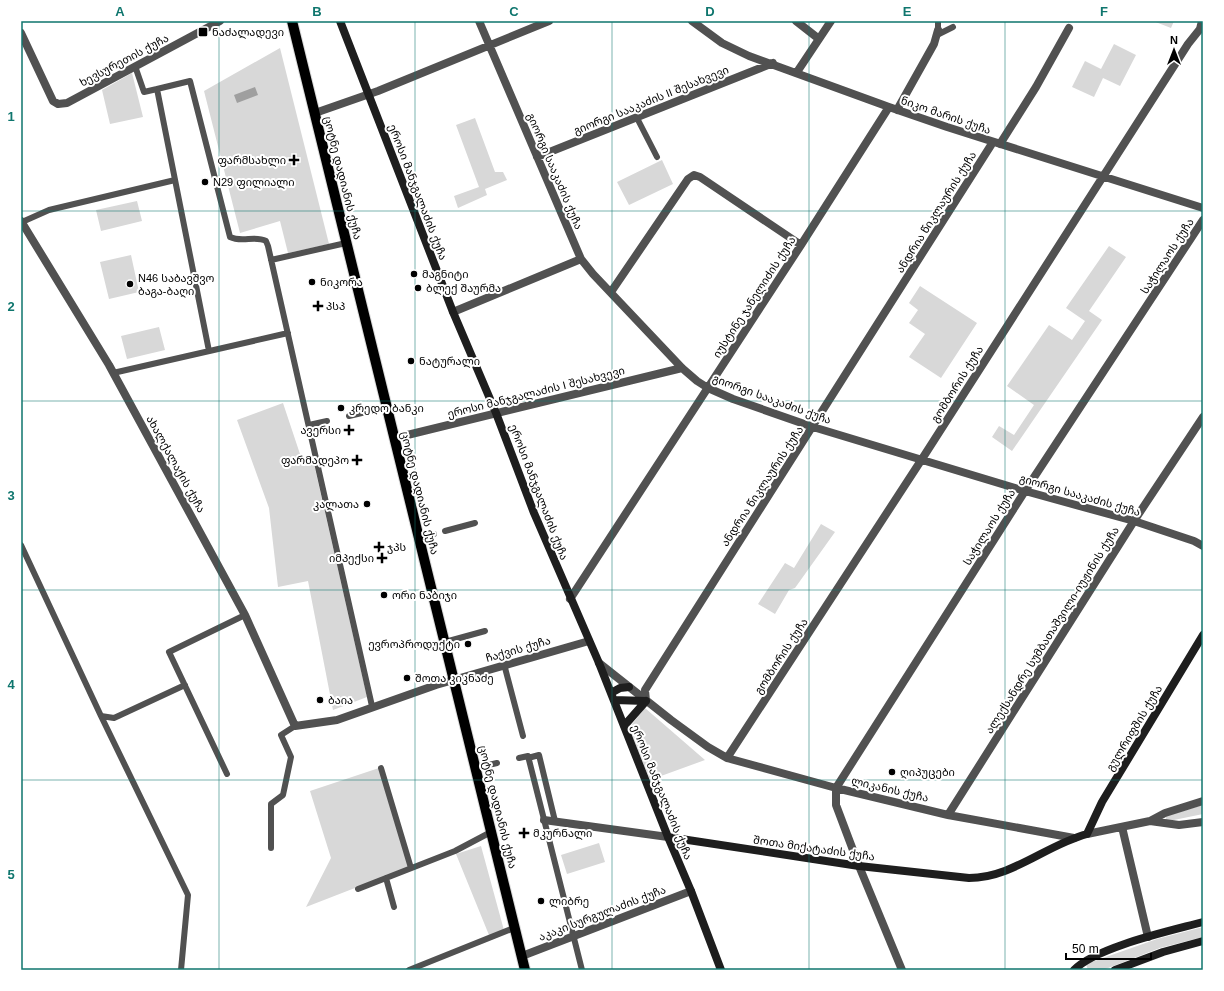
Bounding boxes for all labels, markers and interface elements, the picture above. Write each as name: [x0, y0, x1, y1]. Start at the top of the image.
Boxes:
text: A: [115, 4, 125, 19]
text: B: [312, 4, 322, 19]
text: C: [509, 4, 519, 19]
text: D: [705, 4, 715, 19]
text: E: [903, 4, 912, 19]
text: F: [1100, 4, 1108, 19]
marker: ნაძალადევი: [197, 26, 209, 38]
place label: ნაძალადევი: [212, 26, 284, 39]
north arrow: [1154, 30, 1194, 70]
street label: ხევსურეთის ქუჩა: [78, 31, 171, 89]
text: N: [1170, 34, 1178, 46]
street label: გიორგი სააკაძის II შესახვევი: [572, 63, 731, 138]
street label: ნიკო მარის ქუჩა: [899, 94, 993, 137]
text: 1: [7, 109, 15, 124]
street label: გიორგი სააკაძის ქუჩა: [524, 111, 585, 231]
street label: ცოტნე დადიანის ქუჩა: [321, 115, 364, 241]
street label: ეროსი მანჯგალაძის ქუჩა: [386, 122, 449, 262]
street label: ანდრია წიკლაურის ქუჩა: [894, 149, 979, 275]
place label: ფარმსახლი: [218, 154, 286, 167]
marker: ფარმსახლი: [289, 155, 299, 165]
place label: N29 ფილიალი: [213, 176, 295, 189]
marker: N29 ფილიალი: [200, 177, 210, 187]
street label: საჭილაოს ქუჩა: [1138, 216, 1197, 297]
street label: იუსტინე ჯანელიძის ქუჩა: [710, 234, 799, 360]
place label: მაგნიტი: [422, 268, 469, 281]
marker: მაგნიტი: [409, 269, 419, 279]
place label: N46 საბავშვო ბაგა-ბაღი: [138, 272, 214, 298]
place label: ნიკორა: [320, 276, 363, 289]
marker: ნიკორა: [307, 277, 317, 287]
marker: N46 საბავშვო ბაგა-ბაღი: [125, 279, 135, 289]
place label: ბლექ შაურმა: [426, 282, 501, 295]
marker: ბლექ შაურმა: [413, 283, 423, 293]
text: 2: [7, 299, 15, 314]
place label: პსპ: [326, 300, 345, 312]
marker: პსპ: [313, 301, 323, 311]
street label: გომბორის ქუჩა: [929, 344, 986, 425]
place label: ნატურალი: [419, 355, 480, 368]
marker: ნატურალი: [406, 356, 416, 366]
street label: ეროსი მანჯგალაძის I შესახვევი: [446, 364, 626, 421]
street label: გიორგი სააკაძის ქუჩა: [711, 372, 833, 427]
place label: კრედო ბანკი: [349, 402, 424, 415]
marker: კრედო ბანკი: [336, 403, 346, 413]
street label: ახალქალაქის ქუჩა: [143, 413, 208, 515]
street label: ეროსი მანჯგალაძის ქუჩა: [507, 422, 570, 562]
place label: ავერსი: [301, 424, 341, 437]
street label: ანდრია წიკლაურის ქუჩა: [719, 424, 806, 549]
marker: ავერსი: [344, 425, 354, 435]
street label: ცოტნე დადიანის ქუჩა: [398, 430, 441, 556]
place label: ფარმადეპო: [281, 454, 349, 467]
marker: ფარმადეპო: [352, 455, 362, 465]
street label: გიორგი სააკაძის ქუჩა: [1018, 472, 1142, 519]
street label: საჭილაოს ქუჩა: [961, 487, 1018, 568]
text: 3: [7, 488, 15, 503]
place label: კალათა: [313, 498, 359, 511]
marker: კალათა: [362, 499, 372, 509]
street label: ალექსანდრე სუმბათაშვილი-იუჟინის ქუჩა: [983, 524, 1122, 736]
place label: ჯპს: [387, 541, 407, 554]
marker: ჯპს: [374, 542, 384, 552]
place label: იმპექსი: [329, 552, 374, 565]
marker: იმპექსი: [377, 553, 387, 563]
place label: ორი ნაბიჯი: [392, 589, 457, 602]
marker: ორი ნაბიჯი: [379, 590, 389, 600]
street label: გომბორის ქუჩა: [752, 616, 811, 697]
street label: ჩაქვის ქუჩა: [484, 634, 552, 665]
place label: ევროპროდუქტი: [368, 638, 460, 651]
marker: ევროპროდუქტი: [463, 639, 473, 649]
place label: შოთა კიკნაძე: [415, 672, 494, 685]
marker: შოთა კიკნაძე: [402, 673, 412, 683]
text: 4: [7, 677, 15, 692]
street label: გულრიფშის ქუჩა: [1104, 683, 1165, 774]
place label: ბაია: [328, 694, 353, 706]
marker: ბაია: [315, 695, 325, 705]
street label: ეროსი მანჯგალაძის ქუჩა: [628, 723, 695, 862]
street label: ცოტნე დადიანის ქუჩა: [476, 744, 519, 870]
place label: ღიპუცები: [900, 766, 955, 779]
marker: ღიპუცები: [887, 767, 897, 777]
street label: ლიკანის ქუჩა: [850, 774, 930, 805]
marker: მკურნალი: [518, 827, 530, 839]
place label: მკურნალი: [533, 827, 592, 840]
street label: შოთა მიქატაძის ქუჩა: [752, 834, 875, 863]
text: 5: [7, 867, 15, 882]
street label: აკაკი სურგულაძის ქუჩა: [537, 883, 668, 944]
place label: ლიბრე: [549, 895, 589, 908]
marker: ლიბრე: [536, 896, 546, 906]
scale bar: [1066, 935, 1151, 961]
text: 50 m: [1072, 942, 1099, 956]

